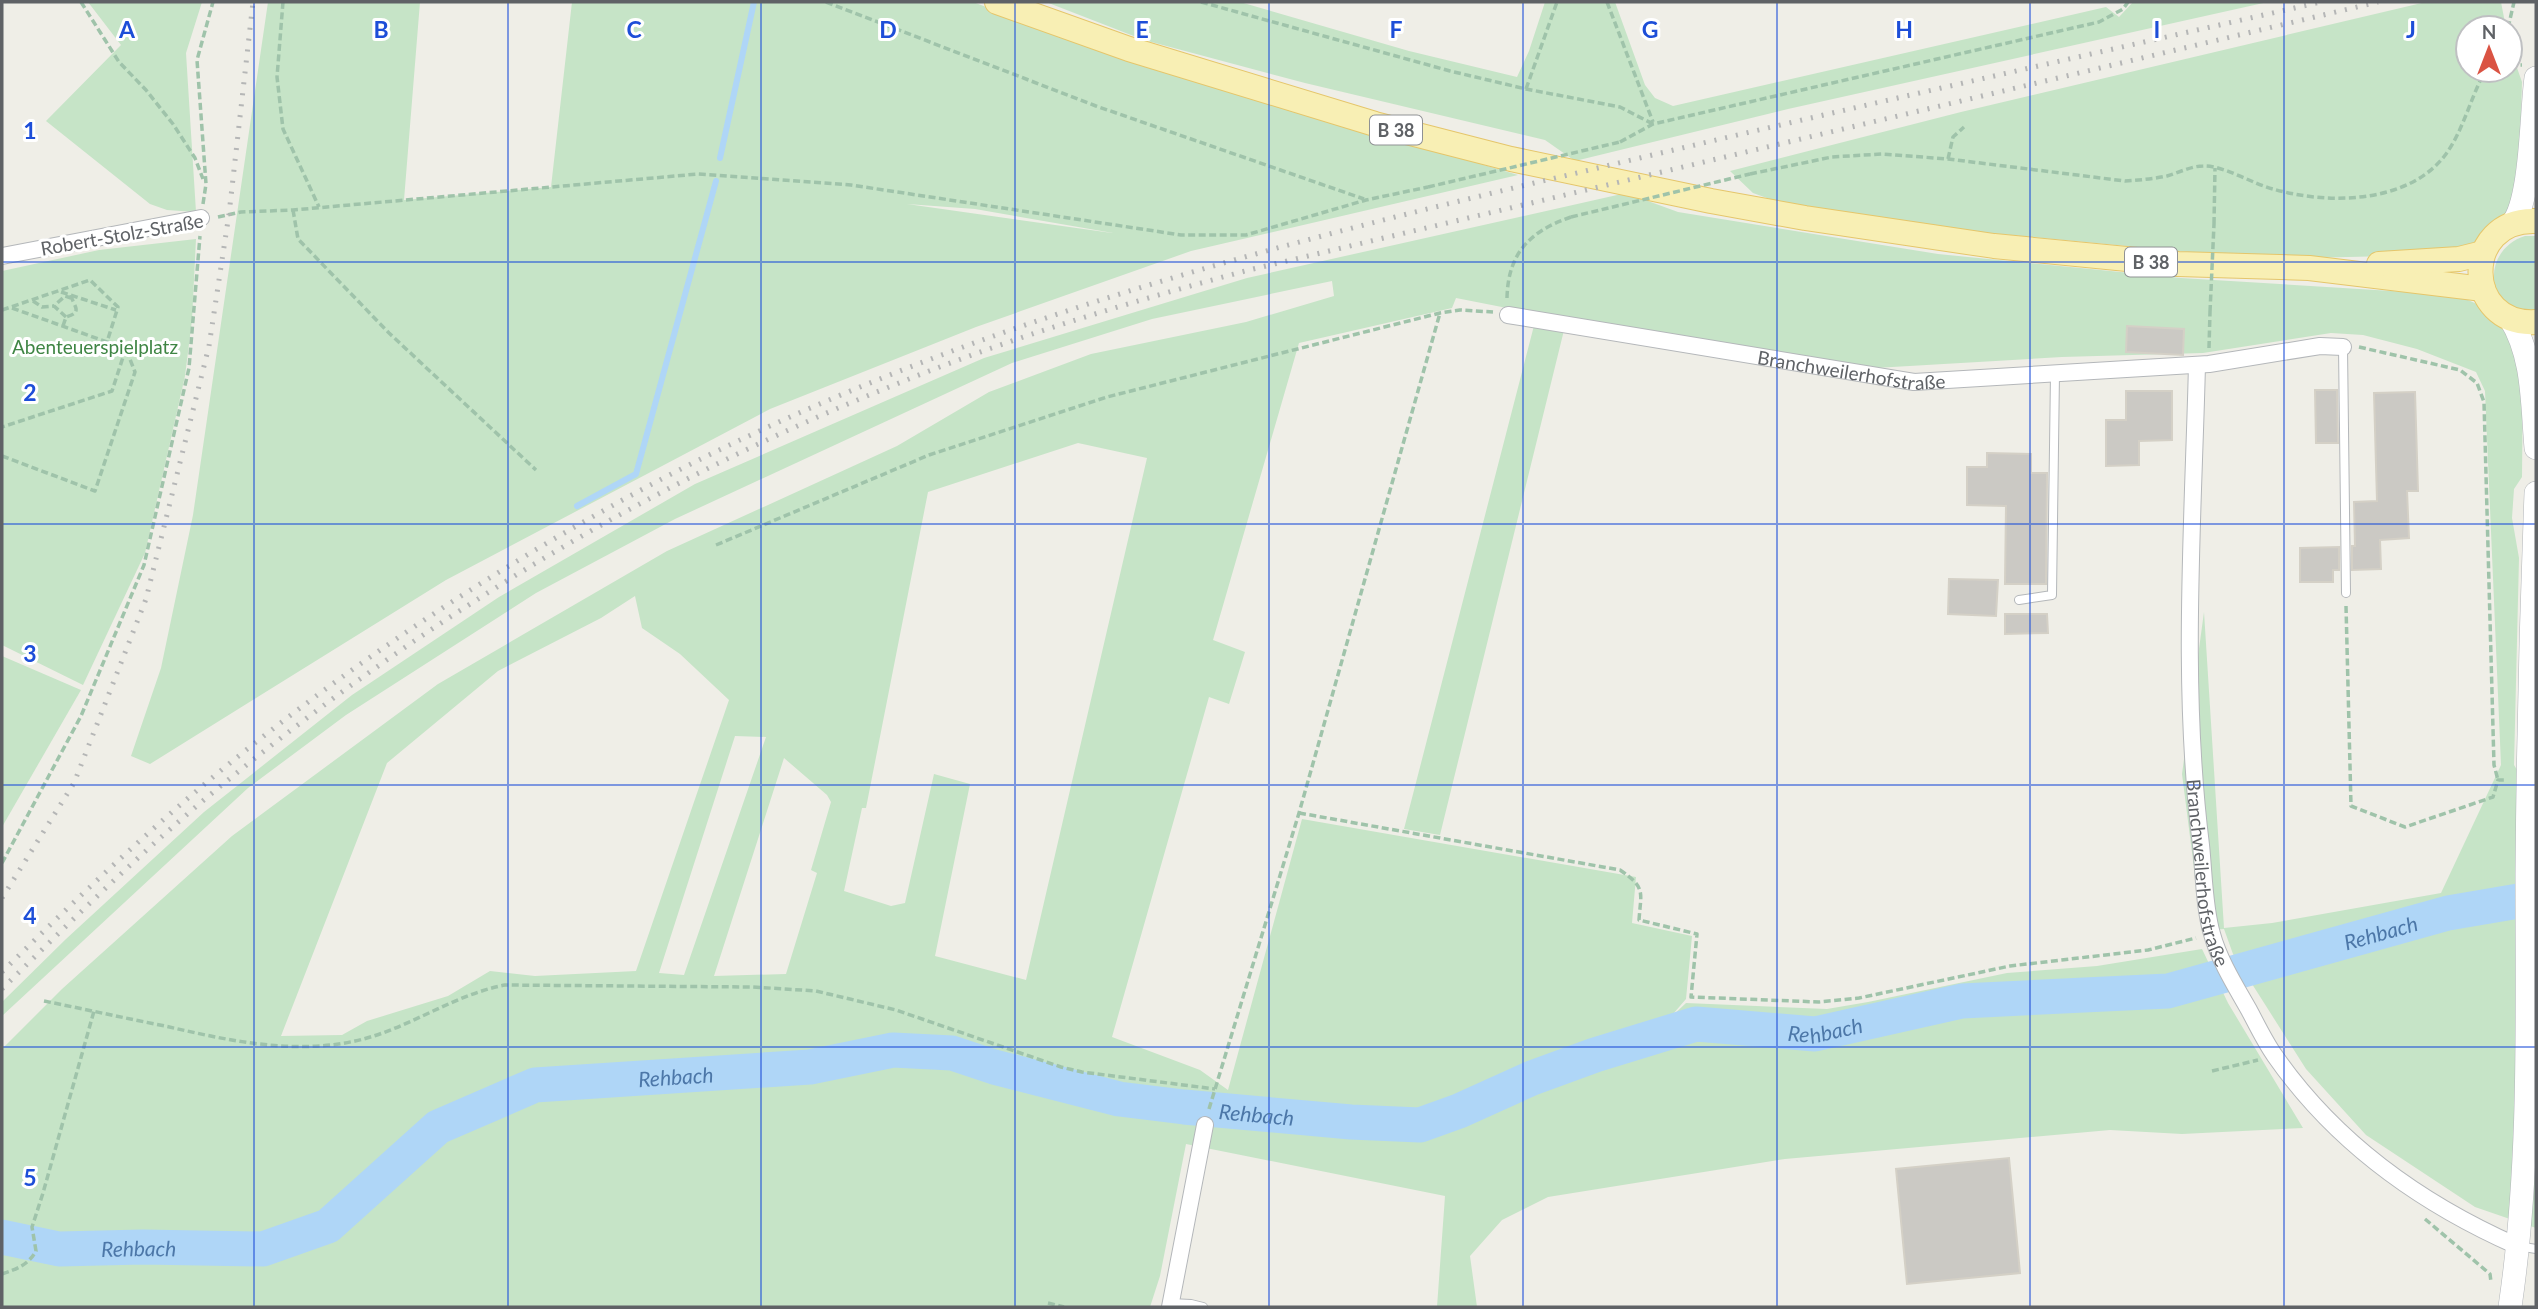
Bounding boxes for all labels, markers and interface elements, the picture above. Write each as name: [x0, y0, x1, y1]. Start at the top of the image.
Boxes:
north arrow: [2454, 14, 2524, 84]
text: A: [118, 15, 136, 43]
text: B: [373, 15, 389, 43]
text: C: [626, 15, 642, 43]
text: D: [879, 15, 897, 43]
text: E: [1135, 15, 1149, 43]
text: F: [1389, 15, 1403, 43]
text: G: [1642, 15, 1658, 43]
text: H: [1895, 15, 1913, 43]
text: I: [2154, 15, 2160, 43]
text: J: [2406, 15, 2416, 43]
text: N: [2482, 20, 2496, 43]
text: 1: [23, 116, 37, 144]
road number: B 38: [1370, 116, 1422, 145]
street label: Robert-Stolz-Straße: [39, 208, 205, 260]
road number: B 38: [2125, 248, 2177, 276]
park label: Abenteuerspielplatz: [12, 335, 178, 358]
street label: Branchweilerhofstraße: [1756, 345, 1946, 394]
text: 2: [23, 378, 37, 406]
text: 3: [23, 639, 37, 667]
street label: Branchweilerhofstraße: [2183, 778, 2235, 970]
text: 4: [23, 901, 37, 929]
water label: Rehbach: [2341, 910, 2420, 954]
water label: Rehbach: [1787, 1011, 1865, 1047]
water label: Rehbach: [637, 1061, 714, 1091]
water label: Rehbach: [1218, 1098, 1295, 1129]
text: 5: [23, 1163, 37, 1191]
water label: Rehbach: [101, 1234, 177, 1260]

